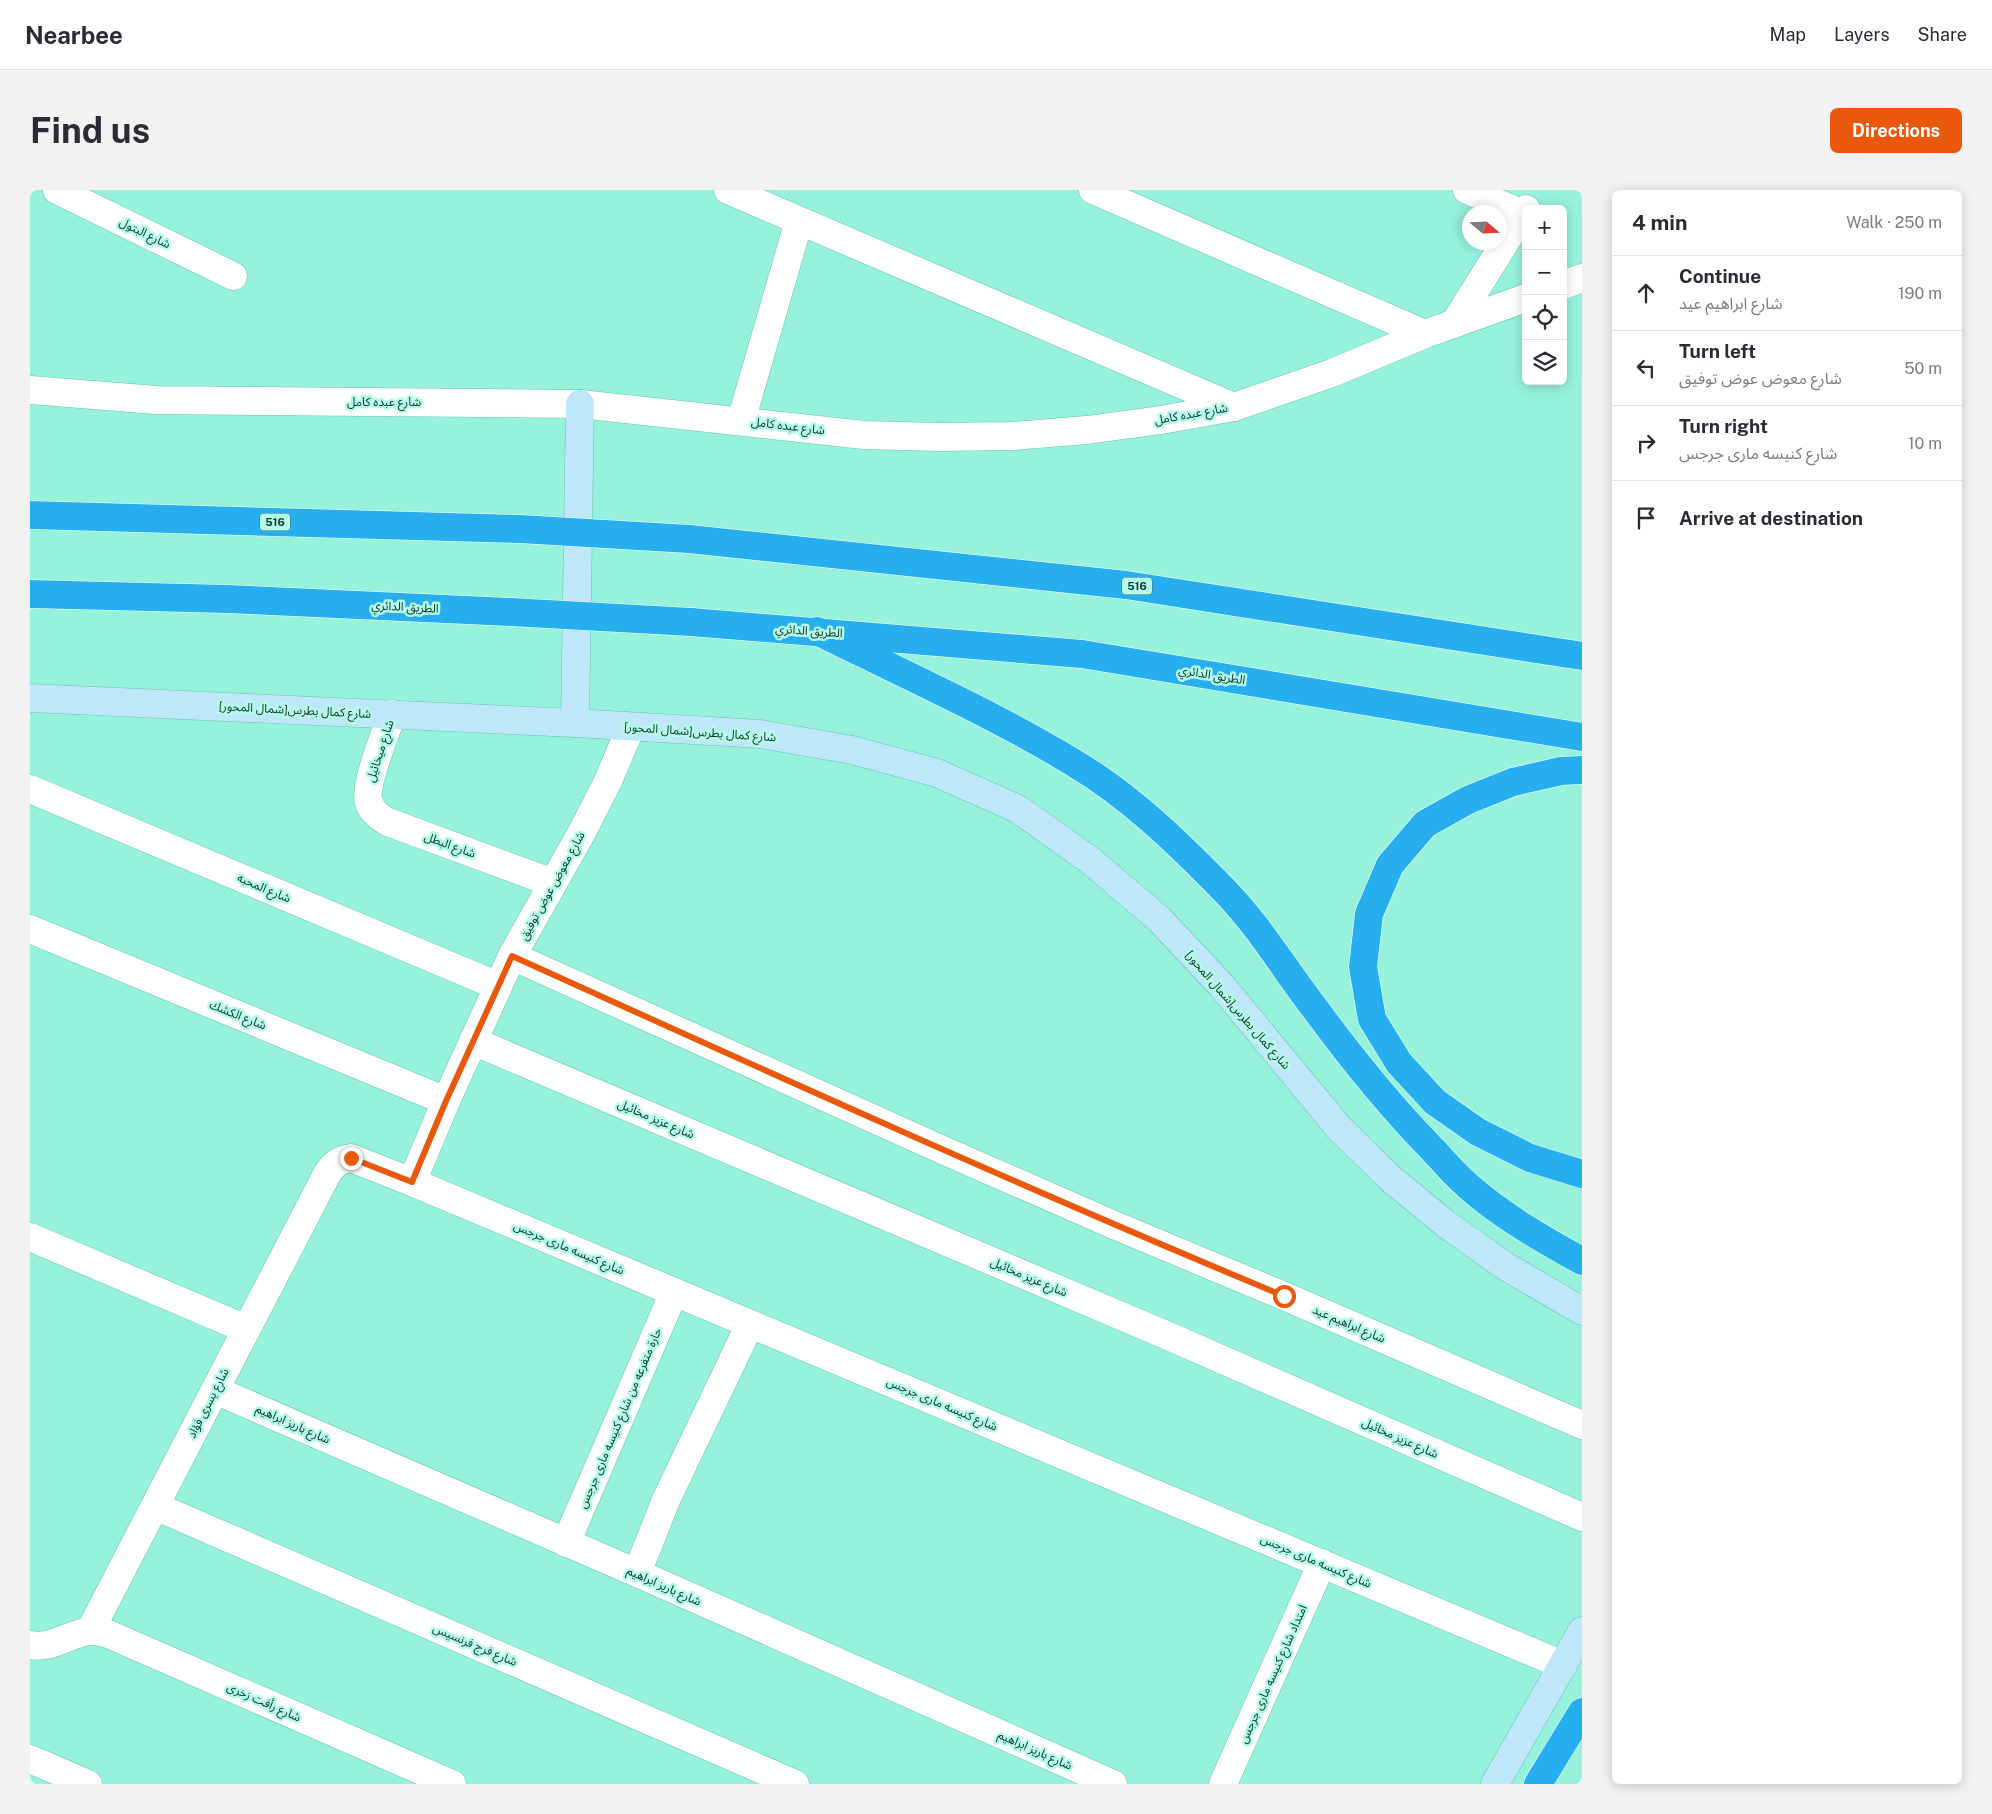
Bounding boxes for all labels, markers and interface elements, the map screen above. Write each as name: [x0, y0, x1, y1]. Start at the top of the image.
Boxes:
text: Nearbee: [25, 21, 123, 49]
text: Map: [1770, 24, 1806, 45]
text: Layers: [1834, 24, 1890, 45]
text: Share: [1918, 24, 1967, 45]
button: Directions: [1830, 108, 1962, 153]
text: Find us: [30, 110, 150, 151]
north arrow: [1462, 205, 1507, 250]
map controls: [1522, 205, 1567, 385]
button: +: [1522, 205, 1567, 250]
text: 4 min: [1632, 210, 1687, 235]
text: Walk · 250 m: [1846, 213, 1942, 232]
street label: شارع البتول: [116, 215, 173, 253]
button: −: [1522, 250, 1567, 295]
text: Continue: [1679, 265, 1761, 287]
icon: ahead: [1632, 279, 1660, 307]
text: 190 m: [1898, 284, 1942, 303]
text: شارع ابراهيم عيد: [1679, 294, 1783, 313]
button: locate: [1522, 295, 1567, 340]
button: layers: [1522, 340, 1567, 385]
text: Turn left: [1679, 340, 1756, 362]
icon: left: [1632, 354, 1660, 382]
text: 50 m: [1904, 359, 1942, 378]
text: شارع معوض عوض توفيق: [1679, 369, 1842, 388]
street label: شارع عبده كامل: [347, 395, 421, 411]
street label: شارع عبده كامل: [1153, 401, 1229, 429]
street label: شارع عبده كامل: [750, 415, 826, 439]
text: Turn right: [1679, 415, 1768, 437]
icon: right: [1632, 429, 1660, 457]
text: 10 m: [1908, 434, 1942, 453]
text: شارع كنيسه مارى جرجس: [1679, 444, 1837, 463]
icon: arrive: [1632, 504, 1660, 532]
text: Arrive at destination: [1679, 507, 1863, 529]
road number: 516: [260, 514, 290, 531]
road number: 516: [1122, 578, 1152, 594]
street label: الطريق الدائري: [371, 598, 439, 619]
street label: الطريق الدائري: [775, 622, 843, 643]
street label: الطريق الدائري: [1177, 663, 1247, 690]
street label: شارع كمال بطرس[شمال المحور]: [218, 699, 372, 723]
street label: شارع ميخائيل: [363, 718, 399, 785]
street label: شارع كمال بطرس[شمال المحور]: [623, 720, 777, 746]
street label: شارع البطل: [422, 829, 478, 863]
street label: شارع معوض عوض توفيق: [516, 829, 589, 944]
street label: شارع المحبه: [234, 870, 293, 907]
street label: شارع كمال بطرس[شمال المحور]: [1181, 948, 1293, 1073]
street label: شارع الكشك: [207, 997, 268, 1035]
street label: شارع عزيز مخائيل: [615, 1097, 696, 1143]
route end: [340, 1147, 363, 1170]
street label: شارع كنيسه مارى جرجس: [511, 1218, 626, 1279]
street label: شارع عزيز مخائيل: [988, 1255, 1069, 1301]
route start: [1273, 1285, 1296, 1308]
street label: شارع ابراهيم عيد: [1310, 1302, 1387, 1347]
street label: حارة متفرعه من شارع كنيسه مارى جرجس: [575, 1326, 666, 1511]
street label: شارع يسرى فؤاد: [184, 1366, 233, 1441]
street label: شارع كنيسه مارى جرجس: [884, 1374, 999, 1435]
street label: شارع باريز ابراهيم: [253, 1401, 332, 1448]
street label: شارع عزيز مخائيل: [1359, 1415, 1440, 1463]
street label: شارع كنيسه مارى جرجس: [1258, 1531, 1373, 1592]
street label: شارع باريز ابراهيم: [624, 1563, 703, 1610]
street label: امتداد شارع كنيسه مارى جرجس: [1236, 1602, 1312, 1746]
street label: شارع فرج فرنسيس: [430, 1621, 519, 1671]
street label: شارع رأفت زخرى: [224, 1679, 303, 1726]
street label: شارع باريز ابراهيم: [995, 1727, 1074, 1774]

